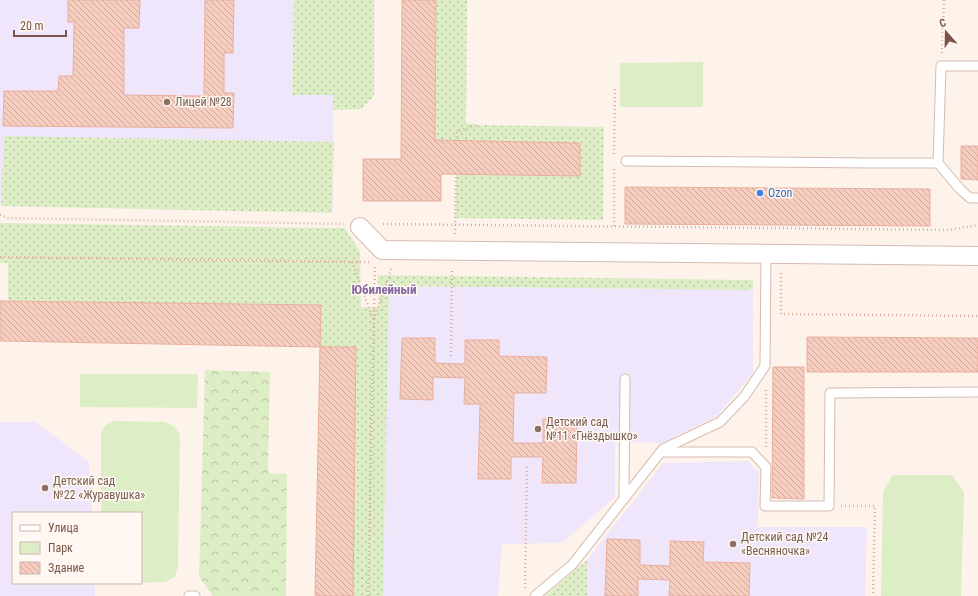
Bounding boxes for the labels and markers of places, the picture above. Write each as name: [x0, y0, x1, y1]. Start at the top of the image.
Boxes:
place label: Лицей №28: [175, 95, 232, 109]
marker: Лицей №28: [162, 97, 172, 107]
place label: Ozon: [768, 186, 792, 200]
marker: Ozon: [755, 188, 765, 198]
place label: Детский сад №11 «Гнёздышко»: [546, 415, 638, 443]
marker: Детский сад №11 «Гнёздышко»: [533, 424, 543, 434]
place label: Детский сад №22 «Журавушка»: [53, 474, 145, 502]
marker: Детский сад №22 «Журавушка»: [40, 483, 50, 493]
place label: Детский сад №24 «Весняночка»: [741, 530, 828, 558]
marker: Детский сад №24 «Весняночка»: [728, 539, 738, 549]

